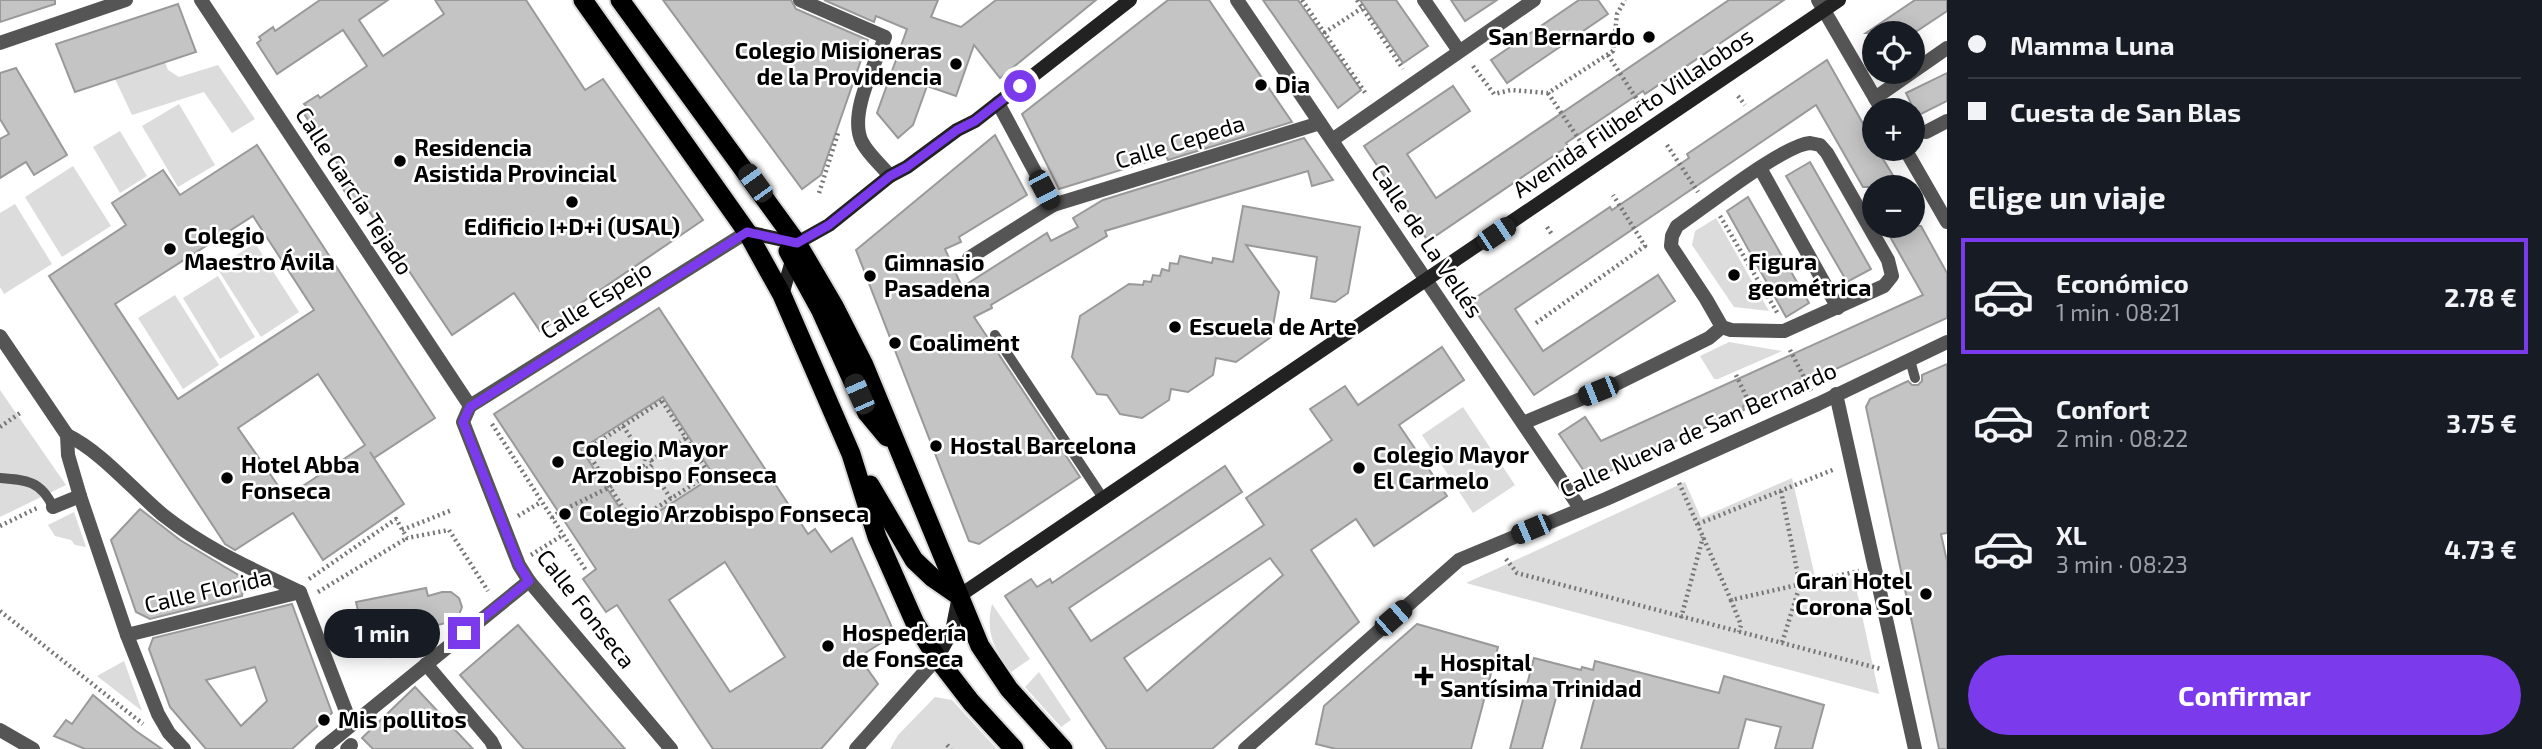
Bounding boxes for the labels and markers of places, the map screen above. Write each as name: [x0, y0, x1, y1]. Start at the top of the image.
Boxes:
place label: San Bernardo: [1488, 22, 1635, 50]
marker: San Bernardo: [1641, 29, 1657, 45]
place label: Colegio Misioneras de la Providencia: [735, 36, 942, 90]
marker: Colegio Misioneras de la Providencia: [948, 56, 964, 72]
place label: Dia: [1275, 70, 1310, 98]
marker: Dia: [1253, 77, 1269, 93]
place label: Residencia Asistida Provincial: [414, 133, 617, 187]
marker: Residencia Asistida Provincial: [392, 153, 408, 169]
marker: Edificio I+D+i (USAL): [564, 194, 580, 210]
place label: Edificio I+D+i (USAL): [464, 212, 680, 240]
place label: Colegio Maestro Ávila: [184, 221, 335, 275]
marker: Colegio Maestro Ávila: [162, 241, 178, 257]
place label: Figura geométrica: [1748, 247, 1871, 301]
place label: Gimnasio Pasadena: [884, 248, 990, 302]
marker: Figura geométrica: [1726, 267, 1742, 283]
marker: Gimnasio Pasadena: [862, 268, 878, 284]
place label: Escuela de Arte: [1189, 312, 1357, 340]
marker: Escuela de Arte: [1167, 319, 1183, 335]
place label: Coaliment: [909, 328, 1020, 356]
marker: Coaliment: [887, 335, 903, 351]
place label: Hostal Barcelona: [950, 431, 1136, 459]
place label: Colegio Mayor Arzobispo Fonseca: [572, 434, 777, 488]
marker: Hostal Barcelona: [928, 438, 944, 454]
place label: Colegio Mayor El Carmelo: [1373, 440, 1529, 494]
place label: Hotel Abba Fonseca: [241, 450, 360, 504]
marker: Colegio Mayor Arzobispo Fonseca: [550, 454, 566, 470]
marker: Colegio Mayor El Carmelo: [1351, 460, 1367, 476]
marker: Hotel Abba Fonseca: [219, 470, 235, 486]
place label: Colegio Arzobispo Fonseca: [579, 499, 869, 527]
marker: Colegio Arzobispo Fonseca: [557, 506, 573, 522]
place label: Gran Hotel Corona Sol: [1795, 566, 1912, 620]
marker: Gran Hotel Corona Sol: [1918, 586, 1934, 602]
place label: Hospedería de Fonseca: [842, 618, 966, 672]
marker: Hospedería de Fonseca: [820, 638, 836, 654]
place label: Hospital Santísima Trinidad: [1440, 648, 1642, 702]
marker: Hospital Santísima Trinidad: [1414, 666, 1434, 686]
place label: Mis pollitos: [338, 705, 467, 733]
marker: Mis pollitos: [316, 712, 332, 728]

